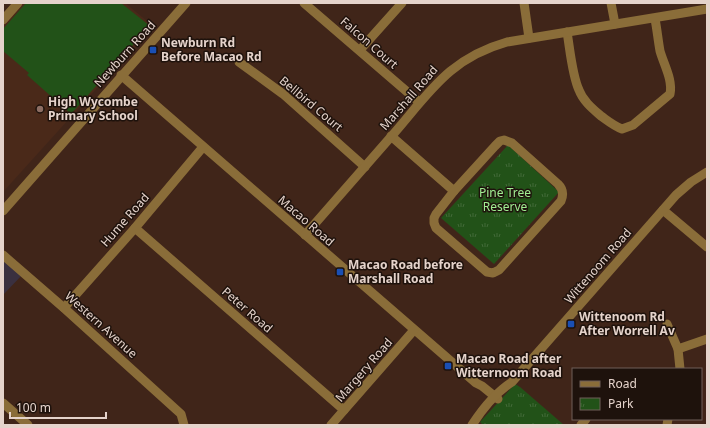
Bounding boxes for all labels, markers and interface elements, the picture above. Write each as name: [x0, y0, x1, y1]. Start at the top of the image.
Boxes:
street label: Falcon Court: [337, 13, 402, 73]
street label: Newburn Road: [90, 17, 159, 91]
place label: Newburn Rd Before Macao Rd: [161, 34, 262, 65]
marker: Newburn Rd Before Macao Rd: [148, 45, 158, 55]
street label: Marshall Road: [376, 62, 441, 134]
street label: Bellbird Court: [276, 72, 347, 136]
place label: High Wycombe Primary School: [48, 93, 138, 124]
marker: High Wycombe Primary School: [35, 104, 45, 114]
park label: Pine Tree Reserve: [479, 184, 531, 215]
street label: Hume Road: [96, 189, 153, 250]
street label: Macao Road: [275, 191, 338, 250]
street label: Wittenoom Road: [560, 224, 635, 307]
place label: Macao Road before Marshall Road: [348, 256, 463, 287]
marker: Macao Road before Marshall Road: [335, 267, 345, 277]
street label: Peter Road: [218, 283, 276, 336]
street label: Western Avenue: [61, 287, 141, 362]
place label: Wittenoom Rd After Worrell Av: [579, 308, 675, 339]
marker: Wittenoom Rd After Worrell Av: [566, 319, 576, 329]
street label: Margery Road: [331, 334, 396, 405]
place label: Macao Road after Witternoom Road: [456, 350, 562, 381]
marker: Macao Road after Witternoom Road: [443, 361, 453, 371]
legend: [572, 368, 702, 420]
text: Road: [608, 375, 637, 392]
scale bar: [10, 394, 106, 420]
text: Park: [608, 395, 634, 412]
text: 100 m: [16, 399, 51, 416]

